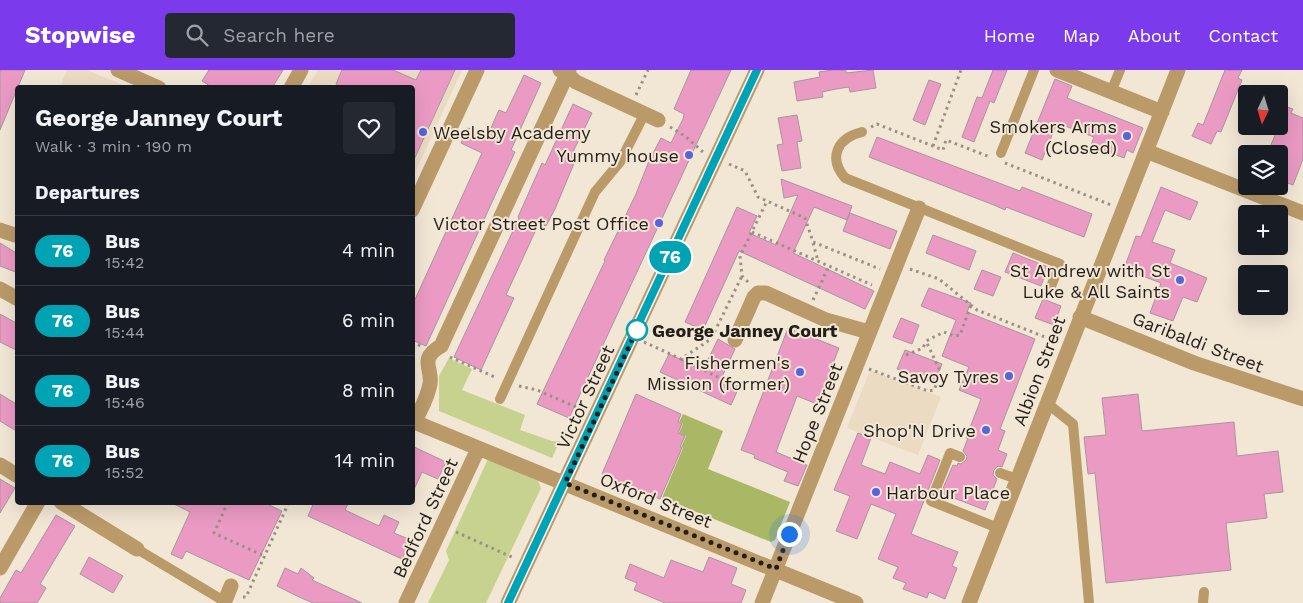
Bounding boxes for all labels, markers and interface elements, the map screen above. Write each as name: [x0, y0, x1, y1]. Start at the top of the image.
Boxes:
search box: [165, 13, 515, 58]
text: Stopwise: [25, 21, 135, 49]
icon: search: [183, 21, 211, 49]
text: Search here: [223, 24, 335, 47]
text: Home: [984, 25, 1035, 46]
text: Map: [1063, 25, 1100, 46]
text: About: [1128, 25, 1180, 46]
text: Contact: [1208, 25, 1278, 46]
north arrow: [1238, 85, 1288, 135]
map controls: [1238, 85, 1288, 315]
button: heart: [343, 102, 395, 154]
text: George Janney Court: [35, 104, 282, 132]
place label: Smokers Arms (Closed): [990, 116, 1117, 158]
place label: Weelsby Academy: [433, 122, 591, 143]
marker: Weelsby Academy: [417, 126, 429, 138]
marker: Smokers Arms (Closed): [1121, 130, 1133, 142]
text: Walk · 3 min · 190 m: [35, 137, 192, 156]
place label: Yummy house: [557, 145, 679, 166]
button: layers: [1238, 145, 1288, 195]
marker: Yummy house: [683, 149, 695, 161]
text: Departures: [35, 181, 140, 204]
button: +: [1238, 205, 1288, 255]
place label: Victor Street Post Office: [433, 213, 649, 234]
marker: Victor Street Post Office: [653, 217, 665, 229]
text: Bus: [105, 230, 140, 253]
text: 4 min: [342, 239, 395, 262]
text: 76: [52, 240, 73, 261]
line badge: 76: [648, 241, 692, 273]
text: 76: [659, 246, 681, 267]
text: 15:42: [105, 253, 144, 272]
place label: St Andrew with St Luke & All Saints: [1010, 260, 1170, 302]
button: −: [1238, 265, 1288, 315]
marker: St Andrew with St Luke & All Saints: [1174, 274, 1186, 286]
text: Bus: [105, 300, 140, 323]
street label: Garibaldi Street: [1129, 307, 1267, 377]
text: 6 min: [342, 309, 395, 332]
text: 76: [52, 310, 73, 331]
street label: Albion Street: [1008, 313, 1070, 429]
marker: George Janney Court: [626, 319, 648, 341]
place label: George Janney Court: [652, 320, 838, 341]
text: 15:44: [105, 323, 145, 342]
street label: Victor Street: [552, 341, 618, 452]
place label: Fishermen's Mission (former): [647, 352, 790, 394]
street label: Hope Street: [787, 360, 847, 466]
marker: Fishermen's Mission (former): [794, 366, 806, 378]
place label: Savoy Tyres: [898, 366, 999, 387]
text: Bus: [105, 370, 140, 393]
marker: Savoy Tyres: [1003, 370, 1015, 382]
text: 8 min: [342, 379, 395, 402]
text: 76: [52, 380, 73, 401]
text: 15:46: [105, 393, 145, 412]
place label: Shop'N Drive: [863, 420, 976, 441]
marker: Shop'N Drive: [980, 424, 992, 436]
text: Bus: [105, 440, 140, 463]
text: 14 min: [335, 449, 395, 472]
text: 76: [52, 450, 73, 471]
street label: Bedford Street: [388, 454, 462, 581]
text: 15:52: [105, 463, 144, 482]
street label: Oxford Street: [597, 468, 716, 532]
place label: Harbour Place: [886, 482, 1010, 503]
marker: Harbour Place: [870, 486, 882, 498]
your location: [777, 522, 802, 547]

